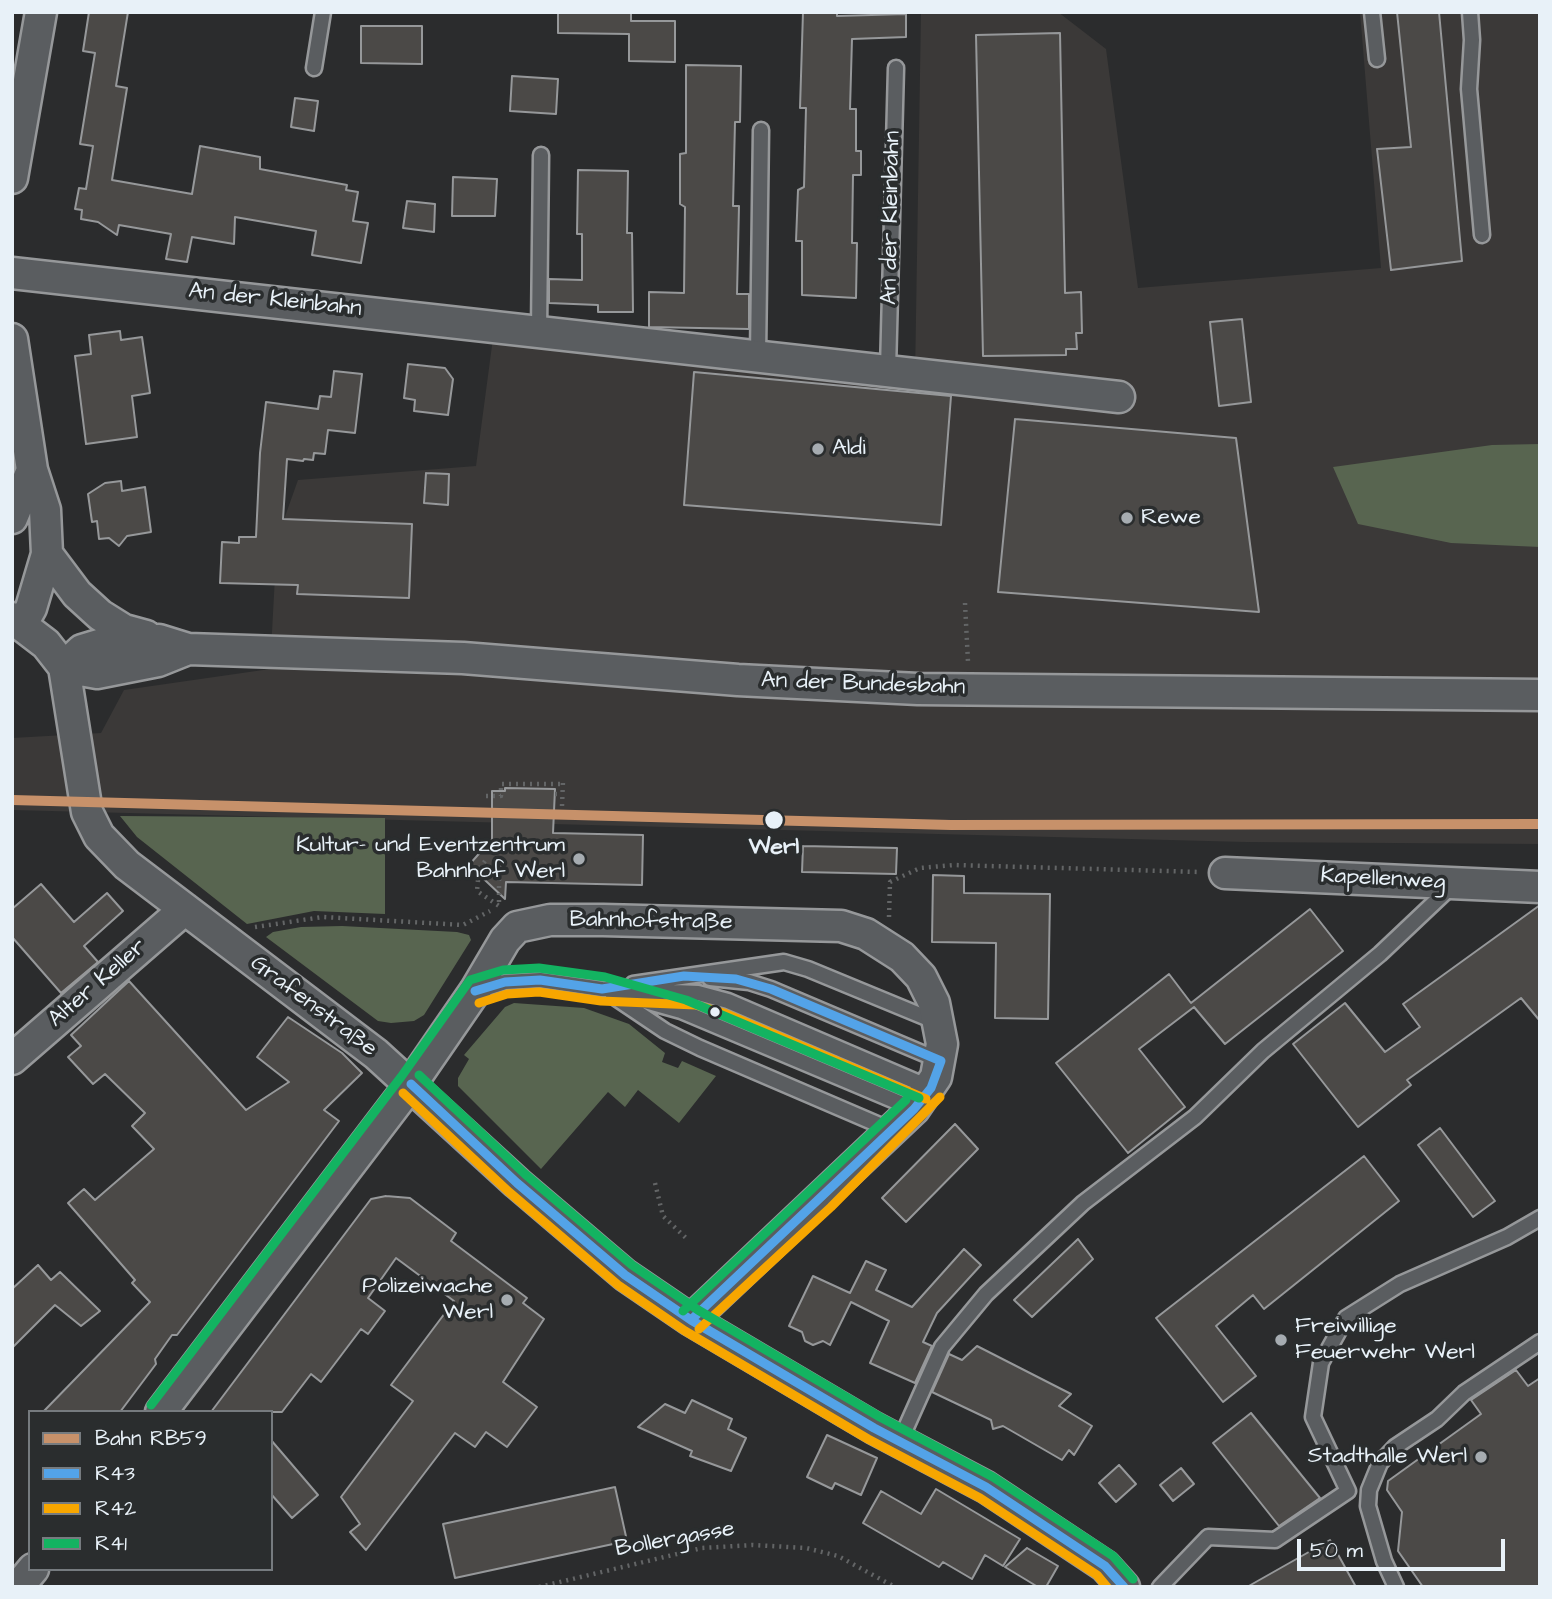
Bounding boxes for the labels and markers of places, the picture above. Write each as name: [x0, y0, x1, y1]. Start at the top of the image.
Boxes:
place label: Aldi: [832, 435, 866, 463]
marker: Aldi: [810, 441, 826, 457]
place label: Rewe: [1141, 504, 1201, 532]
marker: Rewe: [1119, 510, 1135, 526]
marker: Werl: [763, 809, 785, 831]
place label: Kultur- und Eventzentrum Bahnhof Werl: [296, 832, 565, 886]
place label: Werl: [749, 834, 799, 862]
marker: Kultur- und Eventzentrum Bahnhof Werl: [571, 851, 587, 867]
unlabelled marker: [708, 1005, 722, 1019]
place label: Polizeiwache Werl: [362, 1273, 493, 1327]
marker: Polizeiwache Werl: [499, 1292, 515, 1308]
place label: Freiwillige Feuerwehr Werl: [1295, 1313, 1475, 1367]
marker: Freiwillige Feuerwehr Werl: [1273, 1332, 1289, 1348]
place label: Stadthalle Werl: [1308, 1443, 1467, 1471]
marker: Stadthalle Werl: [1473, 1449, 1489, 1465]

